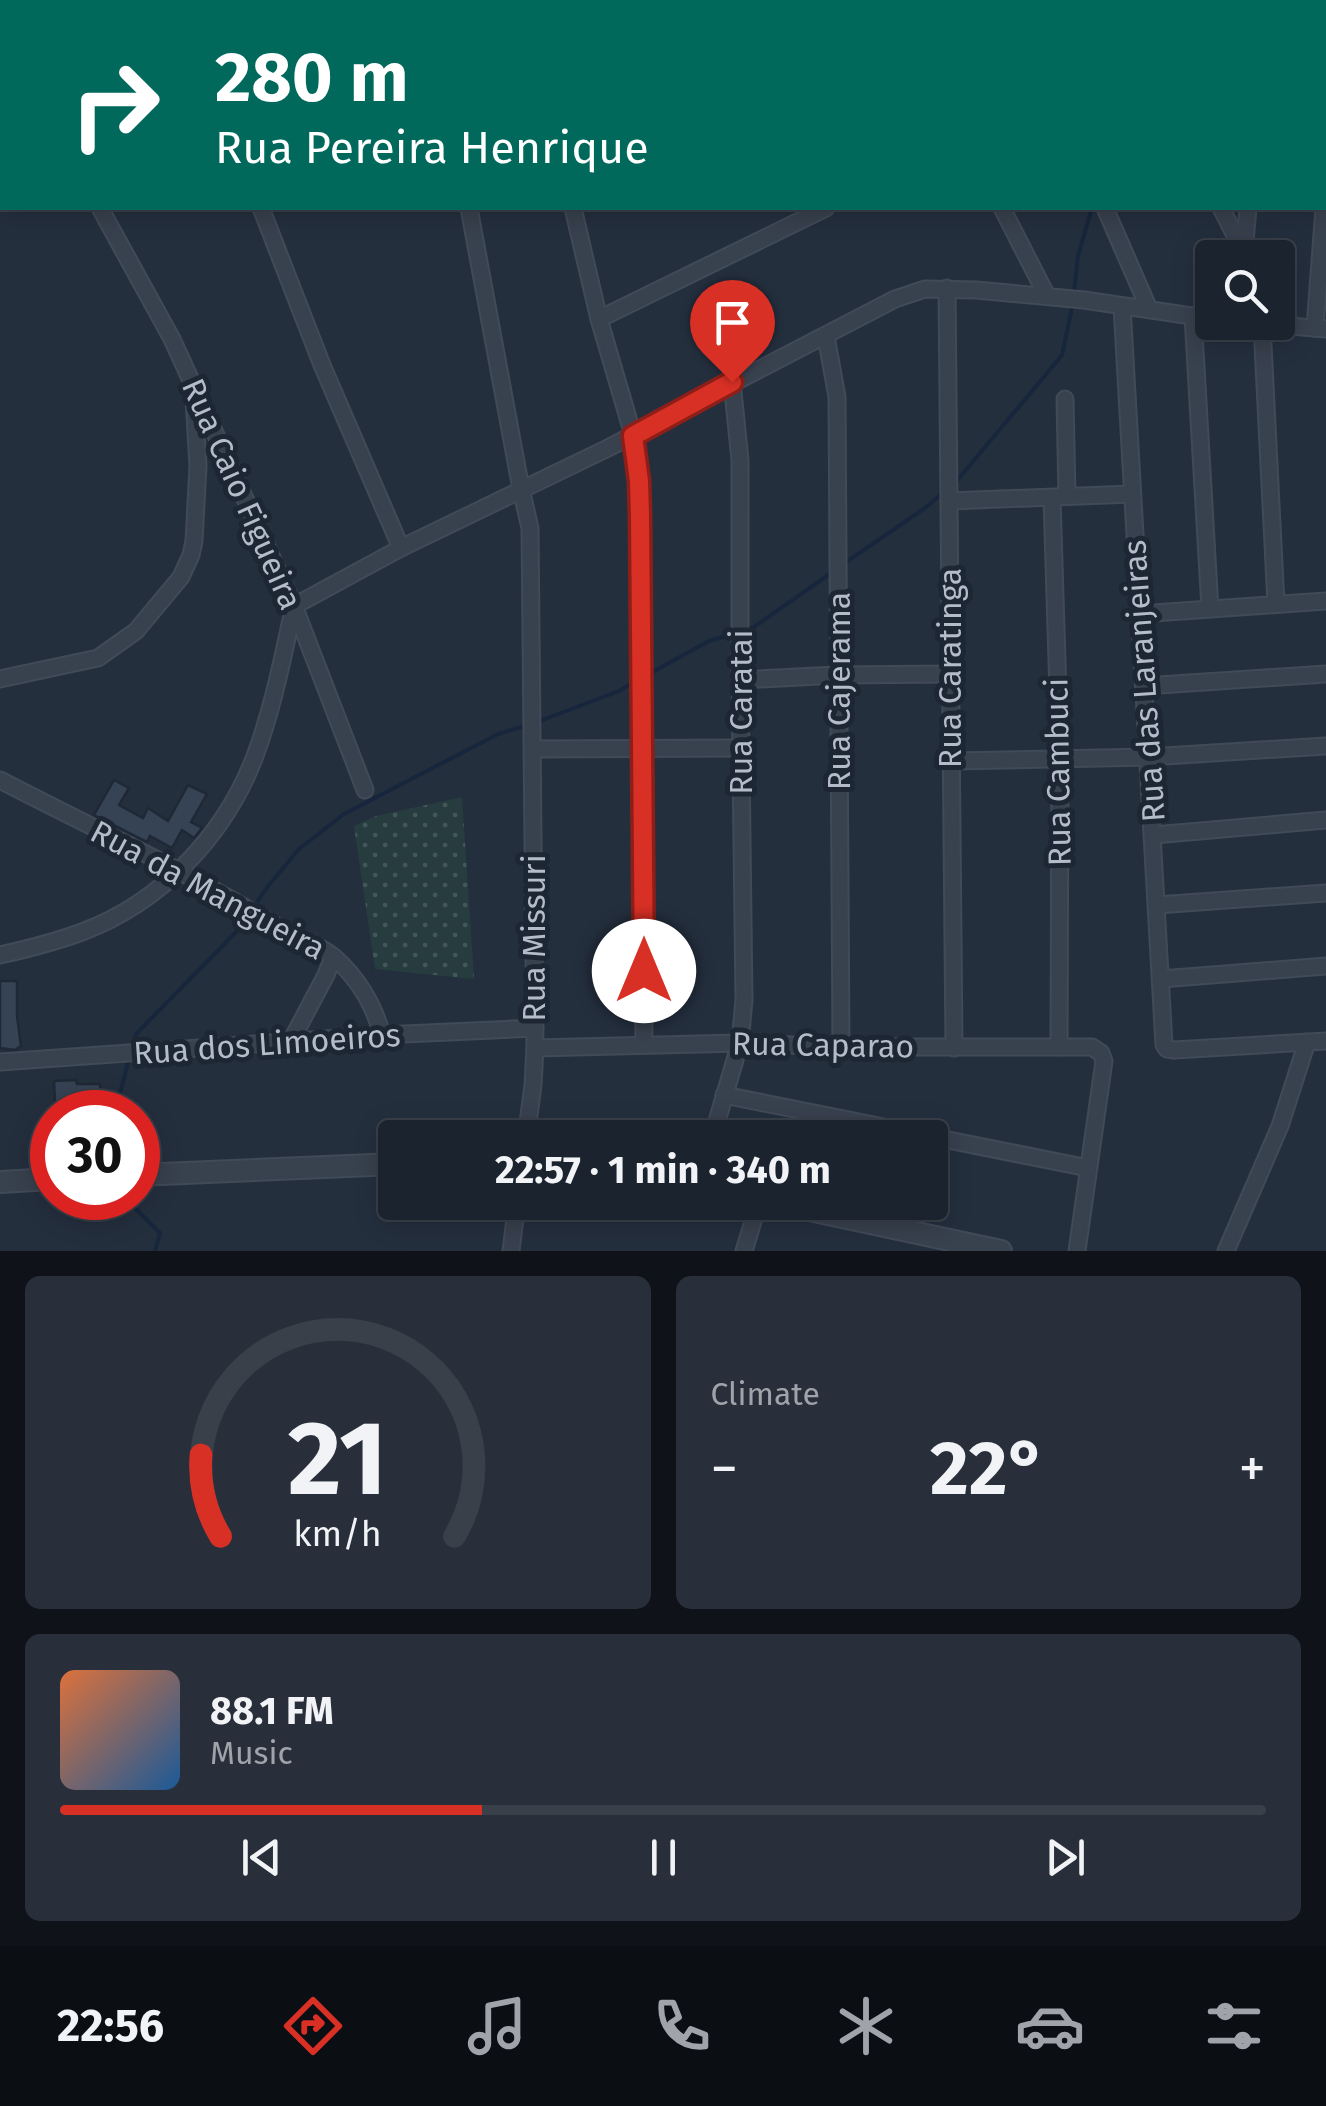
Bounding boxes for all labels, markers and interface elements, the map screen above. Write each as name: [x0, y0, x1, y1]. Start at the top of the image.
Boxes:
text: 280 m: [215, 36, 409, 120]
icon: right: [50, 40, 180, 170]
text: Rua Pereira Henrique: [215, 121, 649, 175]
map controls: [1195, 240, 1295, 340]
button: search: [1195, 240, 1295, 340]
pin: [690, 280, 775, 383]
icon: arrive: [705, 295, 760, 350]
street label: Rua Caio Figueira: [174, 373, 310, 615]
street label: Rua das Laranjeiras: [1115, 539, 1173, 823]
street label: Rua Caratinga: [931, 568, 969, 768]
street label: Rua Cajerama: [820, 592, 858, 790]
street label: Rua Caratai: [722, 629, 760, 795]
street label: Rua Cambuci: [1037, 678, 1079, 866]
street label: Rua da Mangueira: [84, 812, 332, 968]
street label: Rua Missuri: [515, 854, 553, 1022]
position arrow: [592, 919, 696, 1023]
street label: Rua dos Limoeiros: [132, 1016, 402, 1072]
street label: Rua Caparao: [732, 1024, 914, 1066]
speed limit sign: 30: [30, 1090, 160, 1220]
text: 22:57 · 1 min · 340 m: [495, 1147, 831, 1193]
text: Climate: [711, 1375, 820, 1413]
text: 21: [288, 1397, 388, 1522]
text: 22°: [930, 1424, 1047, 1514]
text: −: [711, 1436, 738, 1502]
text: +: [1239, 1436, 1266, 1502]
text: km/h: [294, 1513, 382, 1555]
text: 88.1 FM: [210, 1688, 334, 1734]
text: Music: [210, 1734, 293, 1772]
icon: previous: [234, 1830, 289, 1885]
icon: pause: [636, 1830, 691, 1885]
icon: next: [1038, 1830, 1093, 1885]
icon: directions: [278, 1991, 348, 2061]
icon: music: [462, 1991, 532, 2061]
icon: phone: [647, 1991, 717, 2061]
icon: climate: [831, 1991, 901, 2061]
icon: car: [1015, 1991, 1085, 2061]
icon: filters: [1199, 1991, 1269, 2061]
text: 22:56: [57, 1999, 164, 2053]

